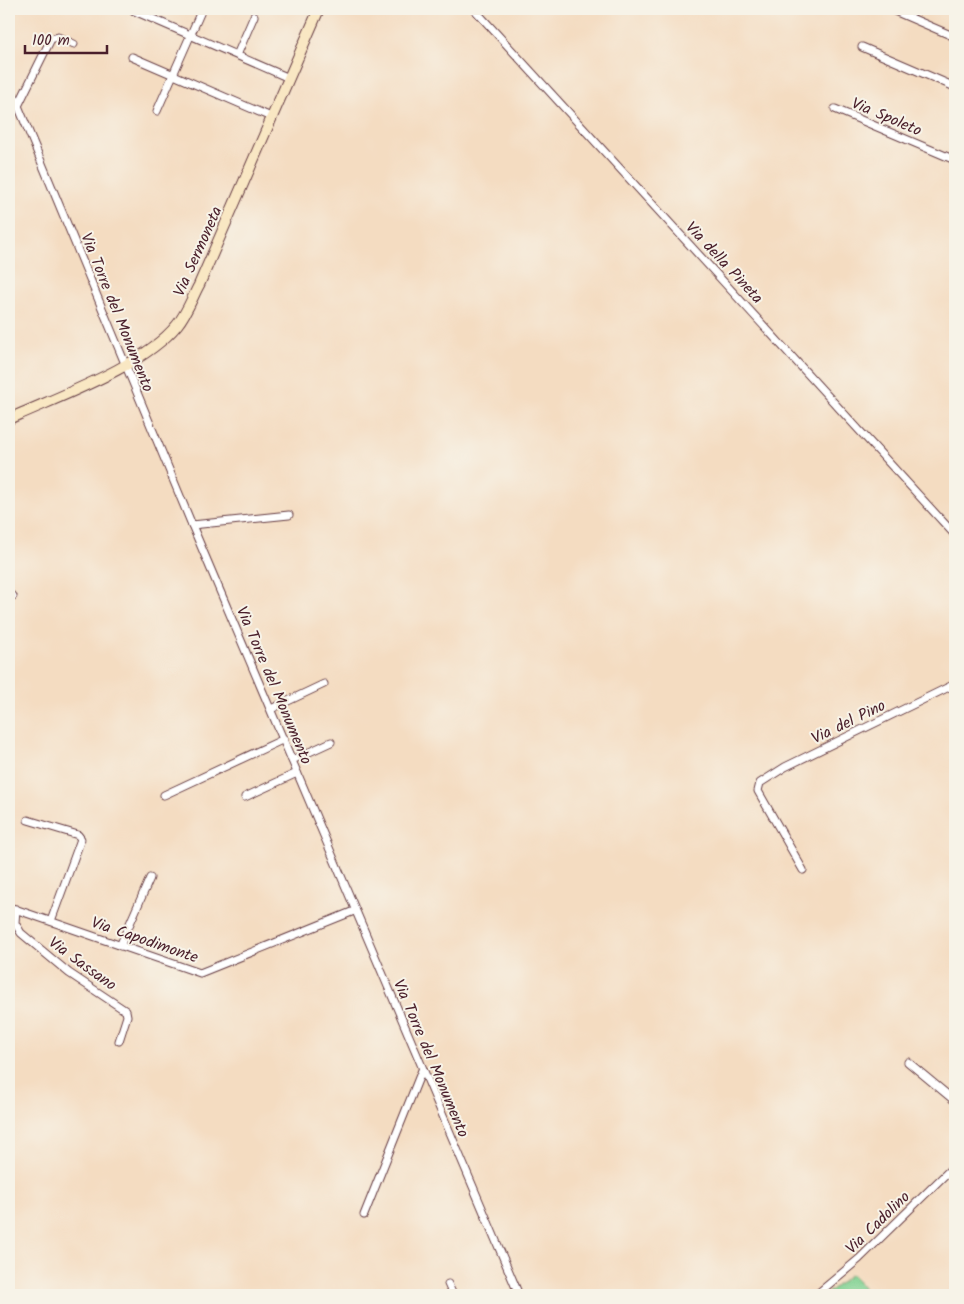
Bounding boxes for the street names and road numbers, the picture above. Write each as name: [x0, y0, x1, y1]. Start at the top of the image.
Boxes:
street label: Via Spoleto: [847, 91, 925, 143]
street label: Via Sermoneta: [167, 202, 229, 301]
street label: Via della Pineta: [679, 216, 769, 310]
street label: Via Torre del Monumento: [73, 229, 160, 396]
street label: Via Torre del Monumento: [229, 603, 318, 769]
street label: Via del Pino: [807, 694, 890, 751]
street label: Via Capodimonte: [88, 910, 201, 970]
street label: Via Sassano: [43, 931, 121, 998]
street label: Via Torre del Monumento: [386, 976, 475, 1142]
street label: Via Cadolino: [840, 1186, 916, 1261]

